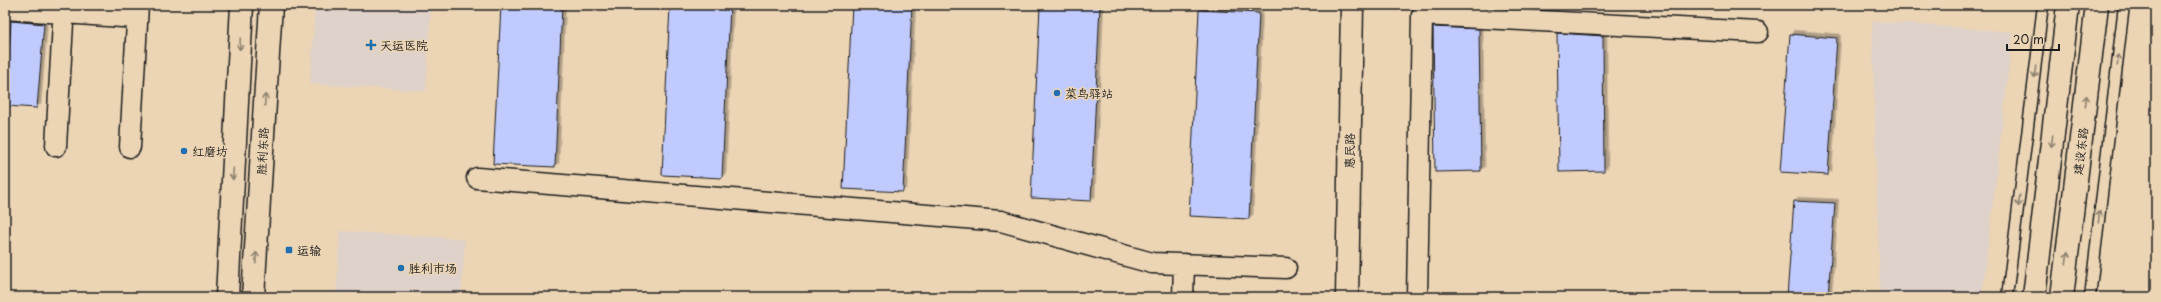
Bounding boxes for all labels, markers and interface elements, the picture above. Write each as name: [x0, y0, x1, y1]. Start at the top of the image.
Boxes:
scale bar: [2007, 26, 2059, 52]
text: 20 m: [2013, 30, 2044, 48]
place label: 天运医院: [380, 36, 428, 54]
one-way arrow: [237, 37, 244, 50]
marker: 天运医院: [365, 39, 377, 51]
one-way arrow: [2114, 54, 2122, 67]
one-way arrow: [2031, 65, 2038, 78]
place label: 菜鸟驿站: [1065, 84, 1113, 102]
marker: 菜鸟驿站: [1052, 88, 1062, 98]
one-way arrow: [261, 94, 269, 107]
one-way arrow: [2082, 95, 2089, 108]
street label: 建设东路: [2068, 126, 2092, 176]
street label: 胜利东路: [252, 127, 272, 176]
street label: 惠民路: [1340, 133, 1358, 169]
one-way arrow: [2048, 134, 2056, 147]
place label: 红磨坊: [192, 142, 228, 160]
marker: 红磨坊: [179, 146, 189, 156]
one-way arrow: [230, 167, 237, 180]
one-way arrow: [2015, 194, 2023, 207]
one-way arrow: [2096, 211, 2103, 224]
place label: 运输: [297, 241, 321, 259]
marker: 运输: [284, 245, 294, 255]
one-way arrow: [252, 252, 259, 265]
one-way arrow: [2063, 252, 2071, 265]
place label: 胜利市场: [408, 259, 457, 277]
marker: 胜利市场: [396, 263, 406, 273]

